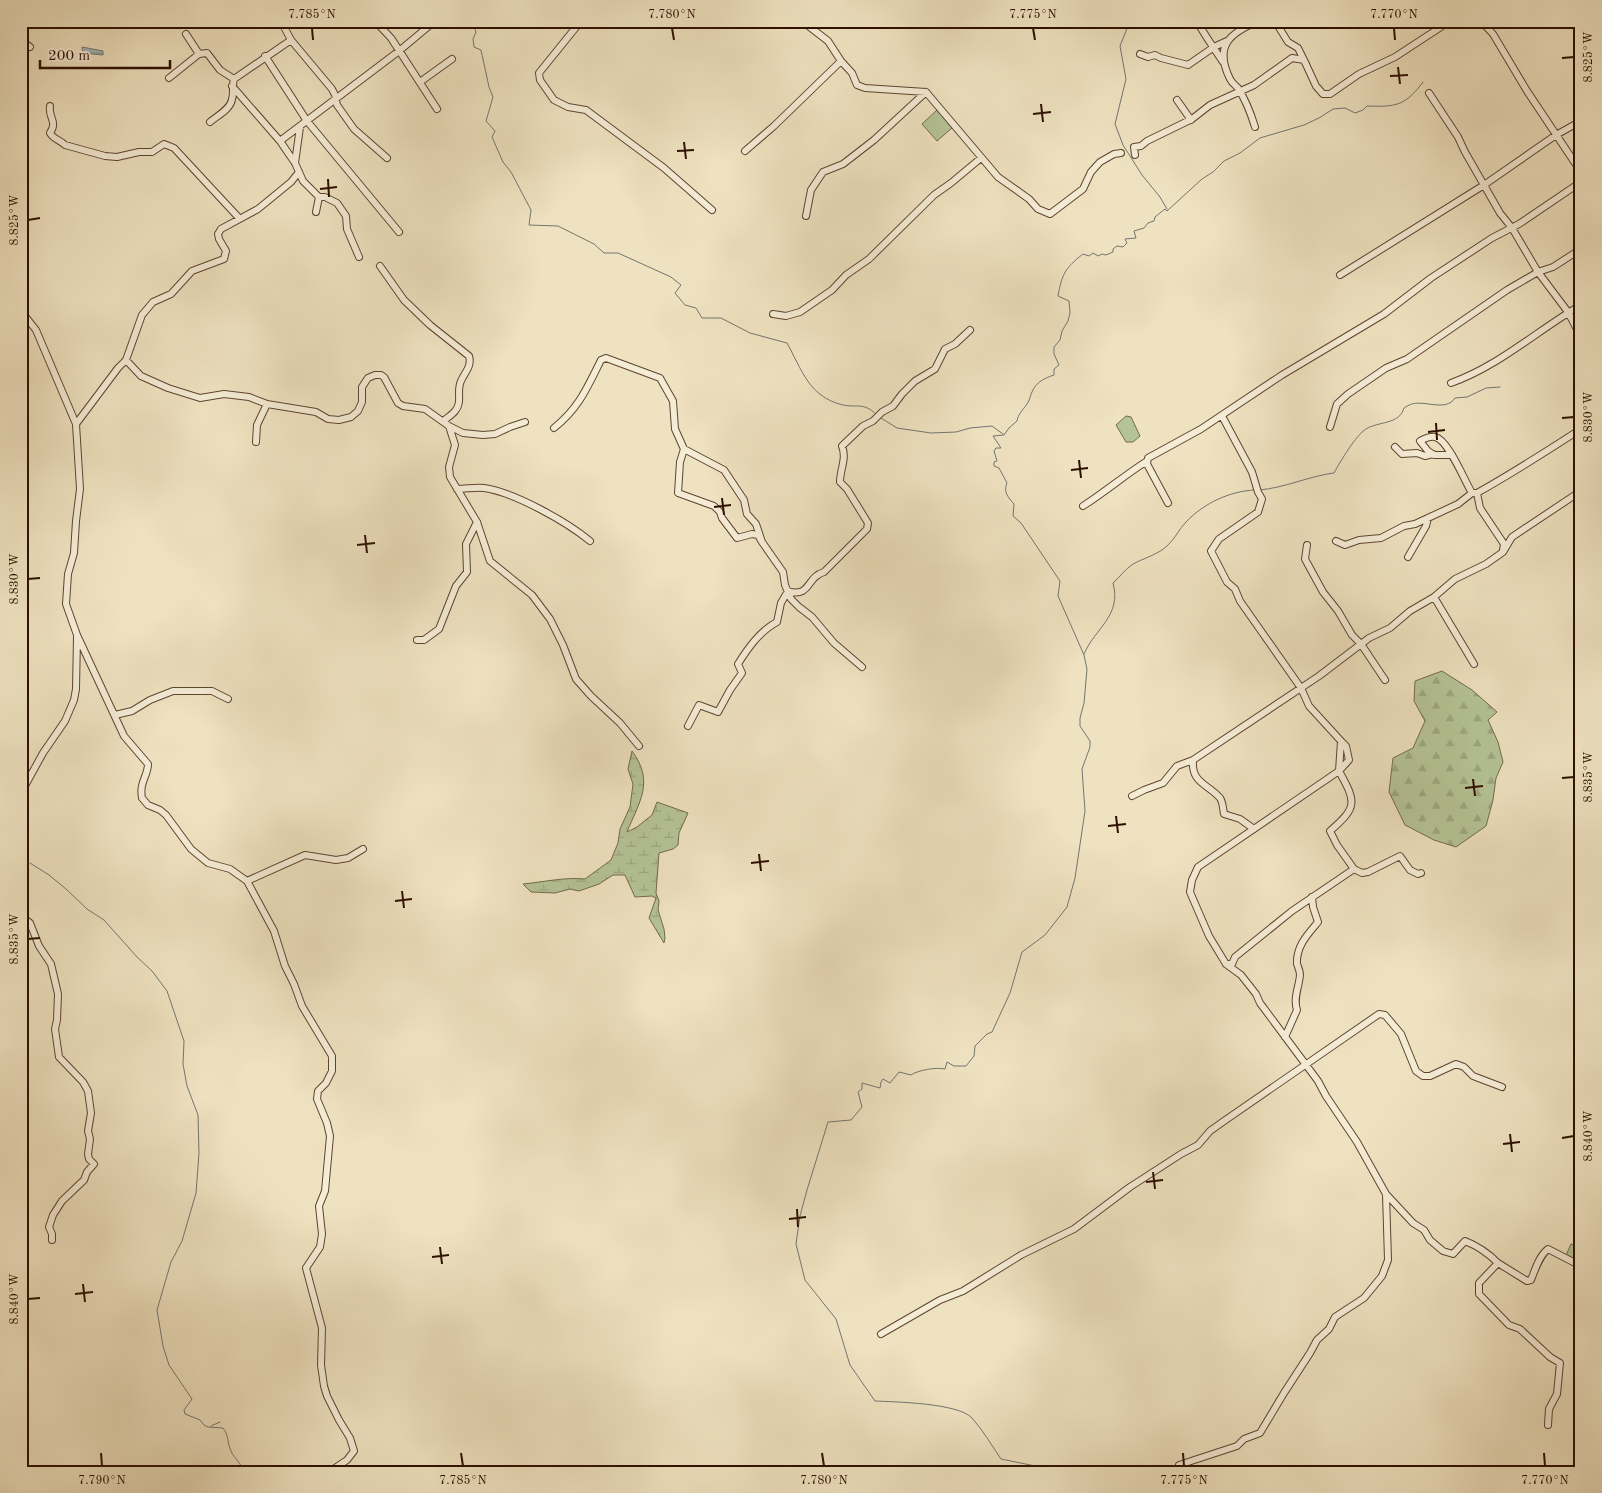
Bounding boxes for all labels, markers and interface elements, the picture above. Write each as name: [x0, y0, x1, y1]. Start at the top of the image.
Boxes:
text: 7.785°N: [288, 8, 336, 21]
text: 7.775°N: [1009, 8, 1057, 21]
text: 7.780°N: [648, 9, 696, 21]
text: 7.770°N: [1370, 9, 1418, 21]
text: 8.825°W: [1582, 31, 1595, 82]
scale bar: [40, 38, 170, 70]
text: 200 m: [48, 49, 90, 64]
text: 8.825°W: [8, 194, 21, 245]
text: 8.830°W: [1583, 391, 1595, 442]
text: 8.830°W: [9, 553, 21, 604]
text: 8.835°W: [1582, 751, 1595, 802]
text: 8.835°W: [8, 913, 21, 964]
text: 8.840°W: [1583, 1110, 1595, 1161]
text: 8.840°W: [9, 1273, 21, 1324]
text: 7.785°N: [439, 1474, 487, 1487]
text: 7.775°N: [1160, 1474, 1208, 1487]
text: 7.790°N: [78, 1475, 126, 1487]
text: 7.780°N: [800, 1475, 848, 1487]
text: 7.770°N: [1521, 1475, 1569, 1487]

